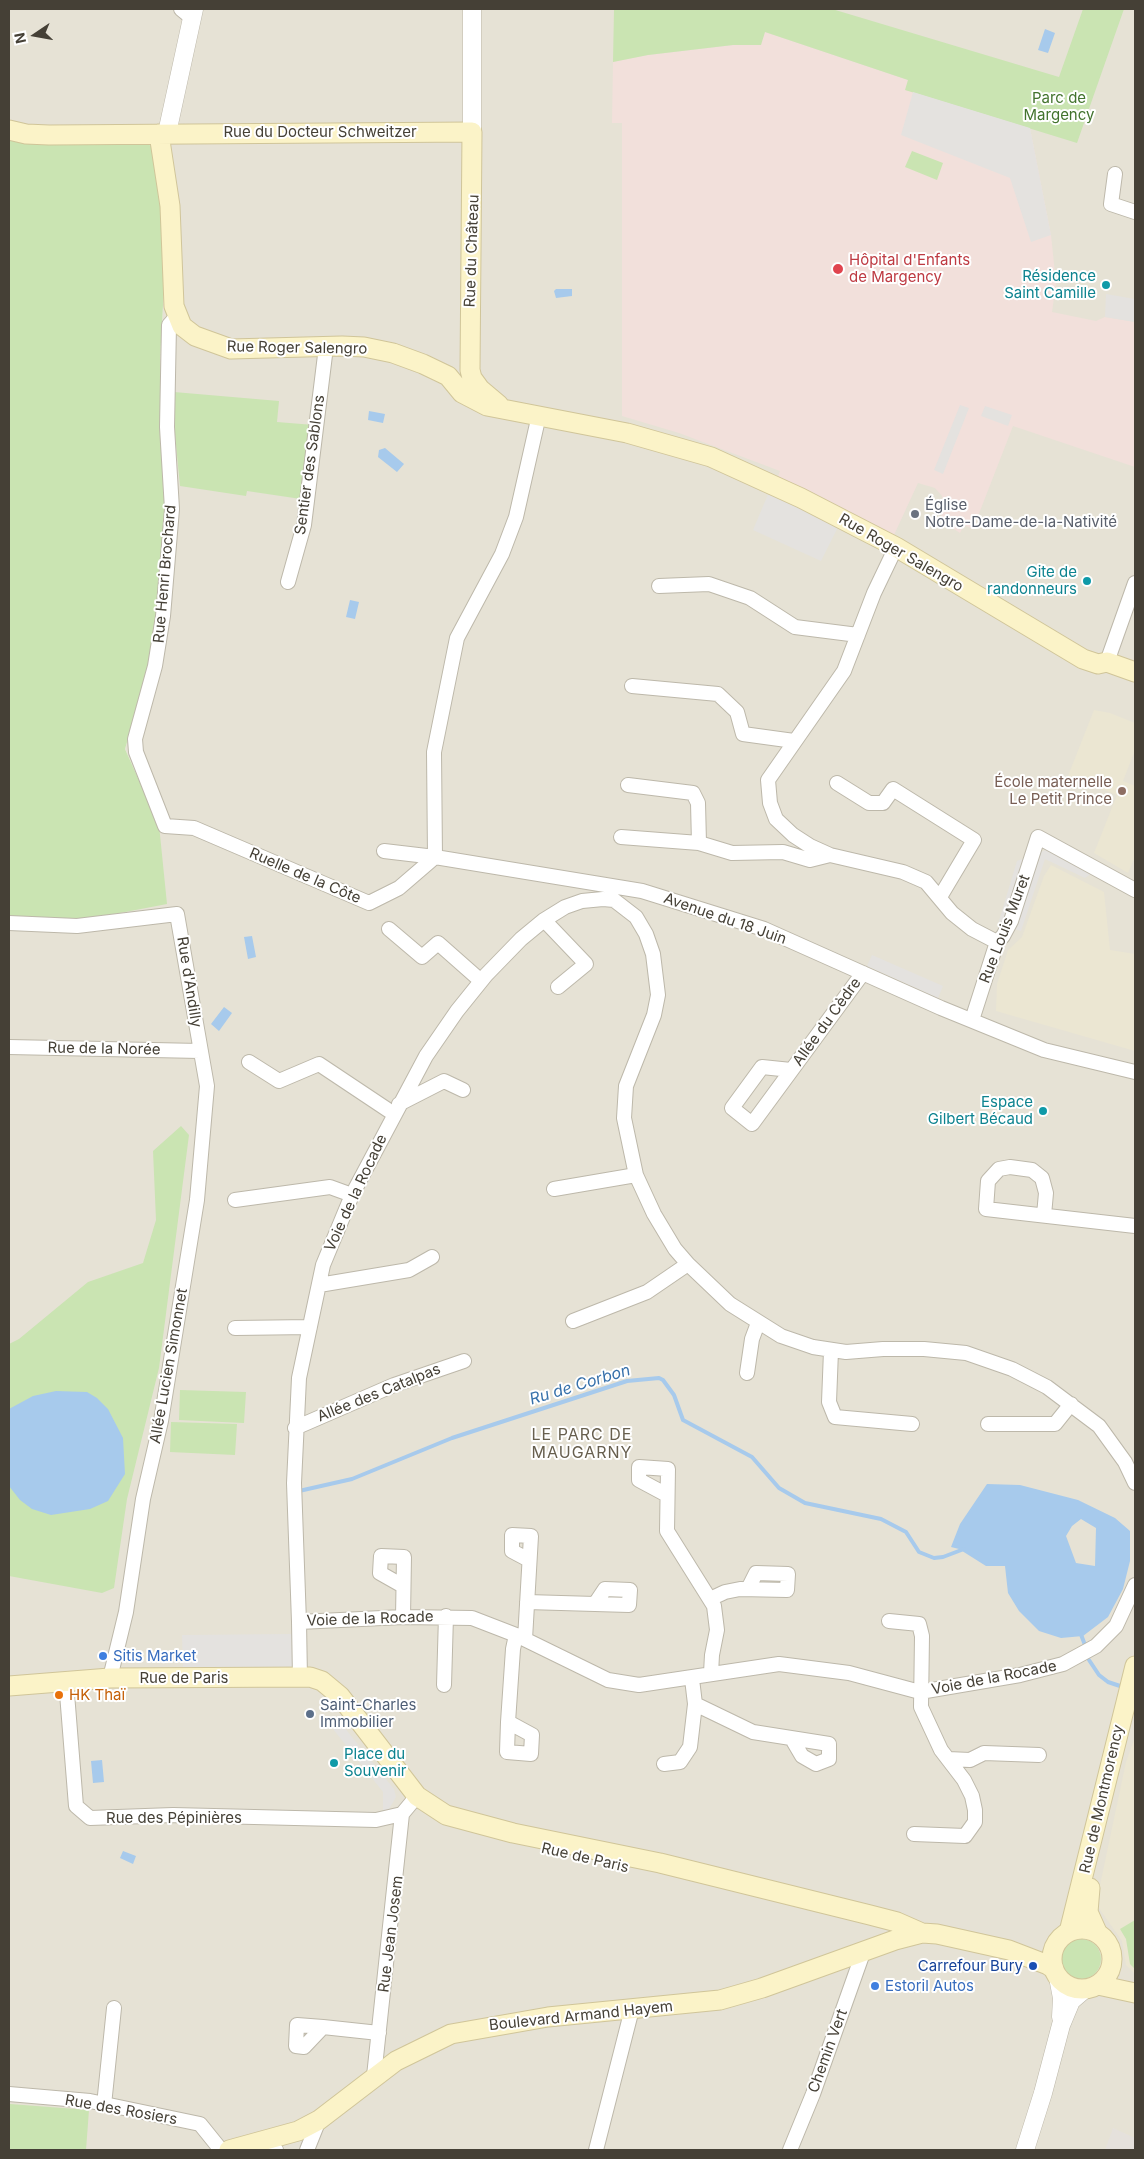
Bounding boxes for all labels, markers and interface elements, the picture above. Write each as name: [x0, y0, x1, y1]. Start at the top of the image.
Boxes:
north arrow: [10, 10, 60, 60]
text: N: [10, 31, 29, 45]
park label: Parc de Margency: [1024, 89, 1094, 124]
street label: Rue du Docteur Schweitzer: [223, 123, 417, 141]
street label: Rue du Château: [461, 194, 483, 308]
place label: Hôpital d'Enfants de Margency: [849, 251, 970, 286]
marker: Hôpital d'Enfants de Margency: [831, 262, 845, 276]
place label: Résidence Saint Camille: [1004, 267, 1096, 302]
marker: Résidence Saint Camille: [1100, 279, 1112, 291]
street label: Rue Roger Salengro: [227, 338, 367, 358]
street label: Sentier des Sablons: [291, 394, 329, 536]
place label: Église Notre-Dame-de-la-Nativité: [925, 496, 1117, 531]
street label: Rue Henri Brochard: [150, 504, 180, 644]
marker: Église Notre-Dame-de-la-Nativité: [909, 508, 921, 520]
street label: Rue Roger Salengro: [836, 510, 966, 596]
place label: Gite de randonneurs: [987, 563, 1077, 598]
marker: Gite de randonneurs: [1081, 575, 1093, 587]
place label: École maternelle Le Petit Prince: [994, 773, 1112, 808]
marker: École maternelle Le Petit Prince: [1116, 785, 1128, 797]
street label: Ruelle de la Côte: [247, 844, 363, 908]
street label: Rue Louis Muret: [976, 872, 1034, 986]
street label: Avenue du 18 Juin: [661, 890, 789, 948]
street label: Rue d'Andilly: [173, 935, 205, 1029]
street label: Allée du Cèdre: [789, 974, 865, 1070]
street label: Rue de la Norée: [47, 1039, 161, 1059]
place label: Espace Gilbert Bécaud: [928, 1093, 1033, 1128]
marker: Espace Gilbert Bécaud: [1037, 1105, 1049, 1117]
street label: Voie de la Rocade: [321, 1132, 391, 1254]
street label: Allée Lucien Simonnet: [146, 1287, 192, 1445]
street label: Allée des Catalpas: [315, 1360, 443, 1426]
water label: Ru de Corbon: [527, 1361, 633, 1409]
district label: LE PARC DE MAUGARNY: [530, 1425, 634, 1463]
street label: Voie de la Rocade: [306, 1608, 434, 1630]
place label: Sitis Market: [113, 1647, 196, 1665]
marker: Sitis Market: [97, 1650, 109, 1662]
street label: Voie de la Rocade: [930, 1657, 1058, 1699]
street label: Rue de Paris: [139, 1669, 229, 1687]
place label: HK Thaï: [69, 1686, 125, 1704]
marker: HK Thaï: [53, 1689, 65, 1701]
place label: Saint-Charles Immobilier: [320, 1696, 416, 1731]
marker: Saint-Charles Immobilier: [304, 1708, 316, 1720]
street label: Rue de Montmorency: [1076, 1723, 1128, 1875]
place label: Place du Souvenir: [344, 1745, 407, 1780]
marker: Place du Souvenir: [328, 1757, 340, 1769]
street label: Rue des Pépinières: [106, 1809, 242, 1827]
street label: Rue de Paris: [540, 1839, 630, 1877]
street label: Rue Jean Josem: [375, 1874, 407, 1994]
place label: Carrefour Bury: [918, 1957, 1023, 1975]
marker: Carrefour Bury: [1027, 1960, 1039, 1972]
place label: Estoril Autos: [885, 1977, 974, 1995]
marker: Estoril Autos: [869, 1980, 881, 1992]
street label: Boulevard Armand Hayem: [488, 1997, 674, 2035]
street label: Chemin Vert: [805, 2007, 851, 2095]
street label: Rue des Rosiers: [63, 2091, 179, 2129]

